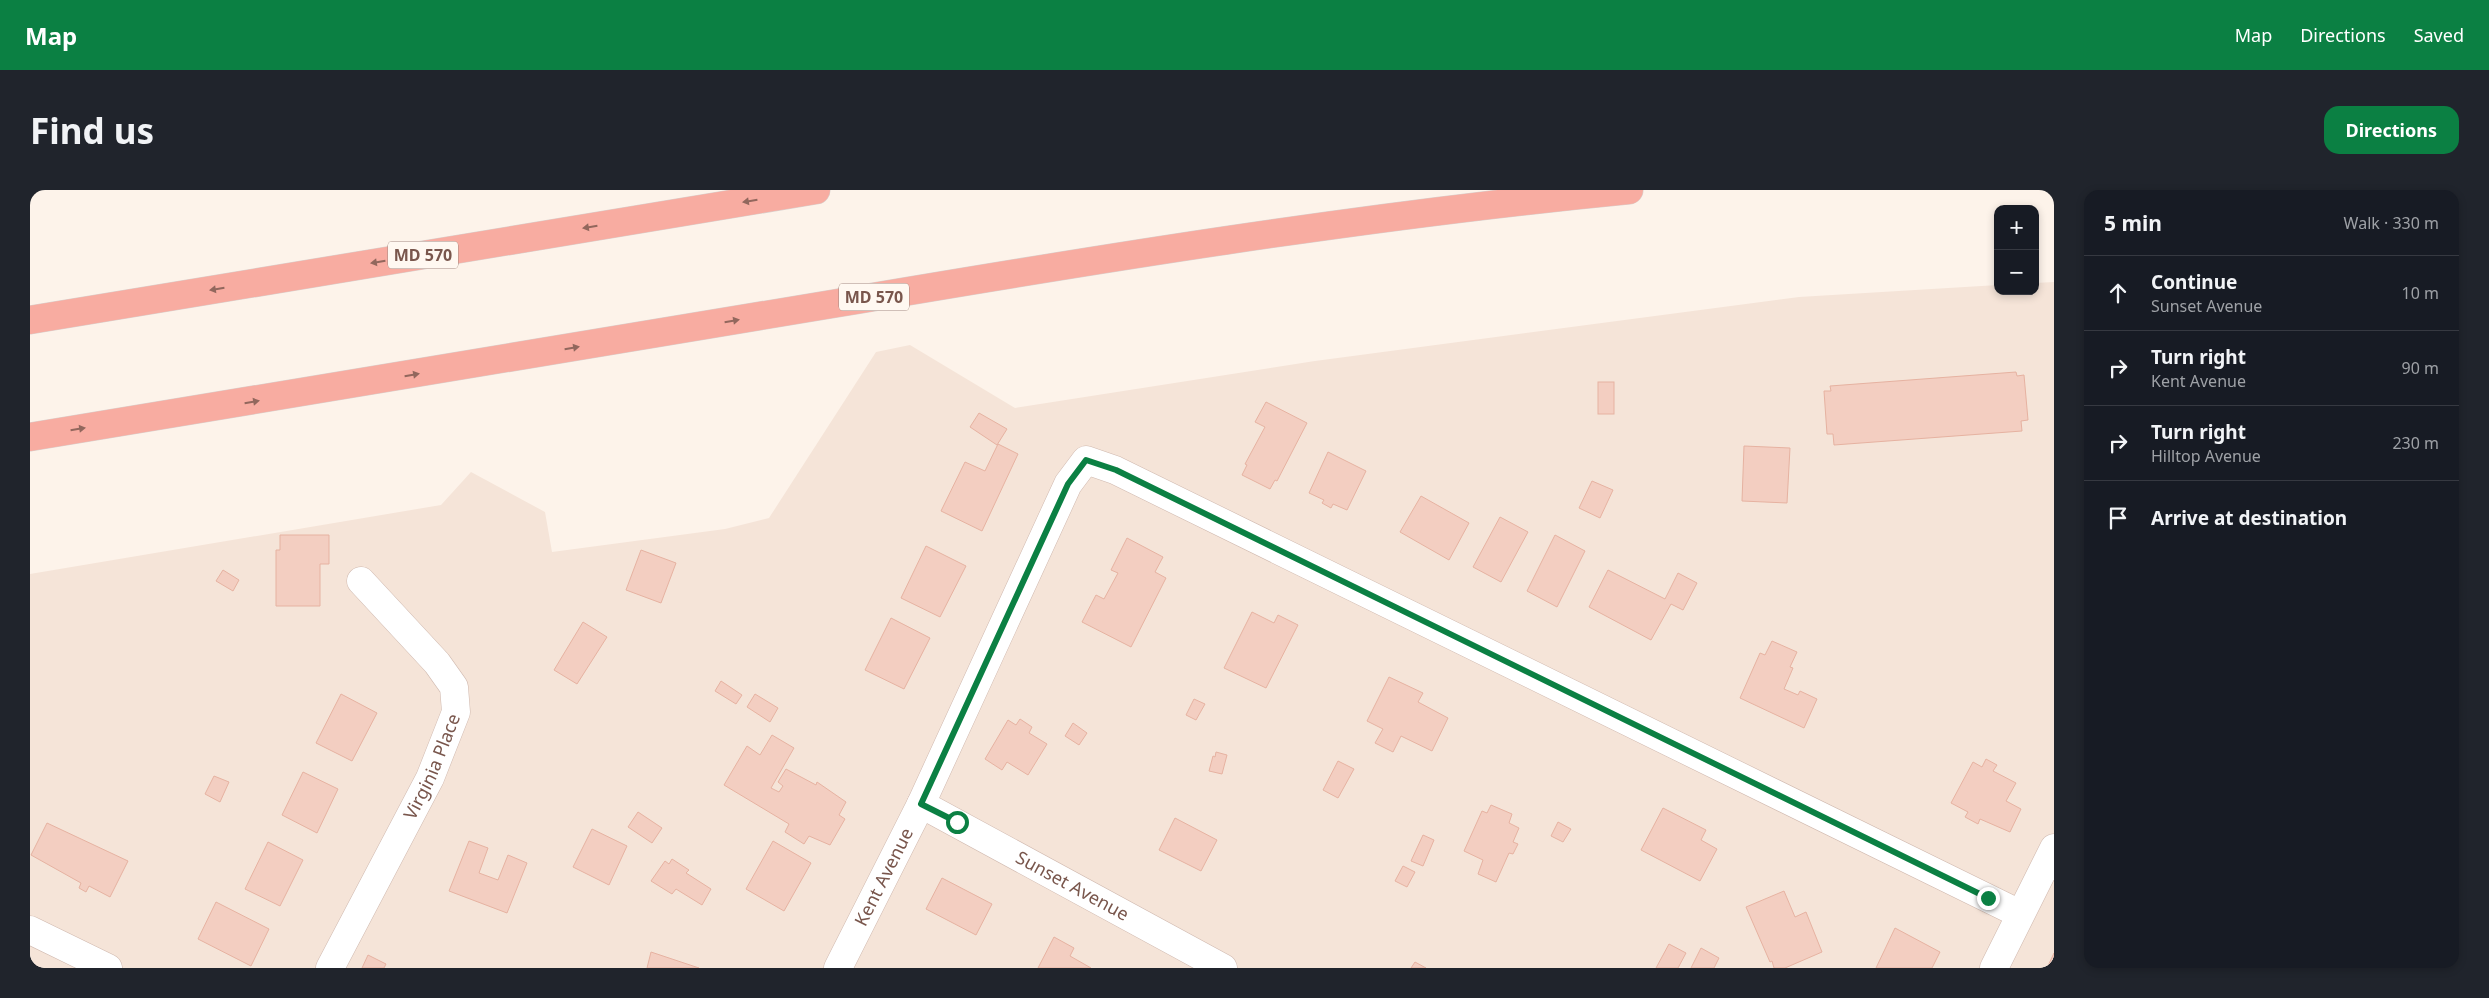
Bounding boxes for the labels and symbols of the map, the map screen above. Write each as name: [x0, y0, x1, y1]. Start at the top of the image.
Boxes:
one-way arrow: [742, 197, 758, 205]
one-way arrow: [582, 224, 598, 232]
road number: MD 570: [388, 242, 458, 268]
one-way arrow: [369, 259, 385, 267]
road number: MD 570: [839, 284, 909, 310]
one-way arrow: [209, 285, 225, 293]
one-way arrow: [725, 316, 741, 324]
one-way arrow: [564, 343, 580, 351]
one-way arrow: [404, 370, 420, 378]
one-way arrow: [244, 397, 260, 405]
one-way arrow: [71, 425, 87, 433]
street label: Virginia Place: [397, 710, 465, 823]
route start: [946, 811, 969, 834]
street label: Kent Avenue: [848, 823, 918, 930]
street label: Sunset Avenue: [1012, 845, 1133, 926]
route end: [1977, 887, 2000, 910]

